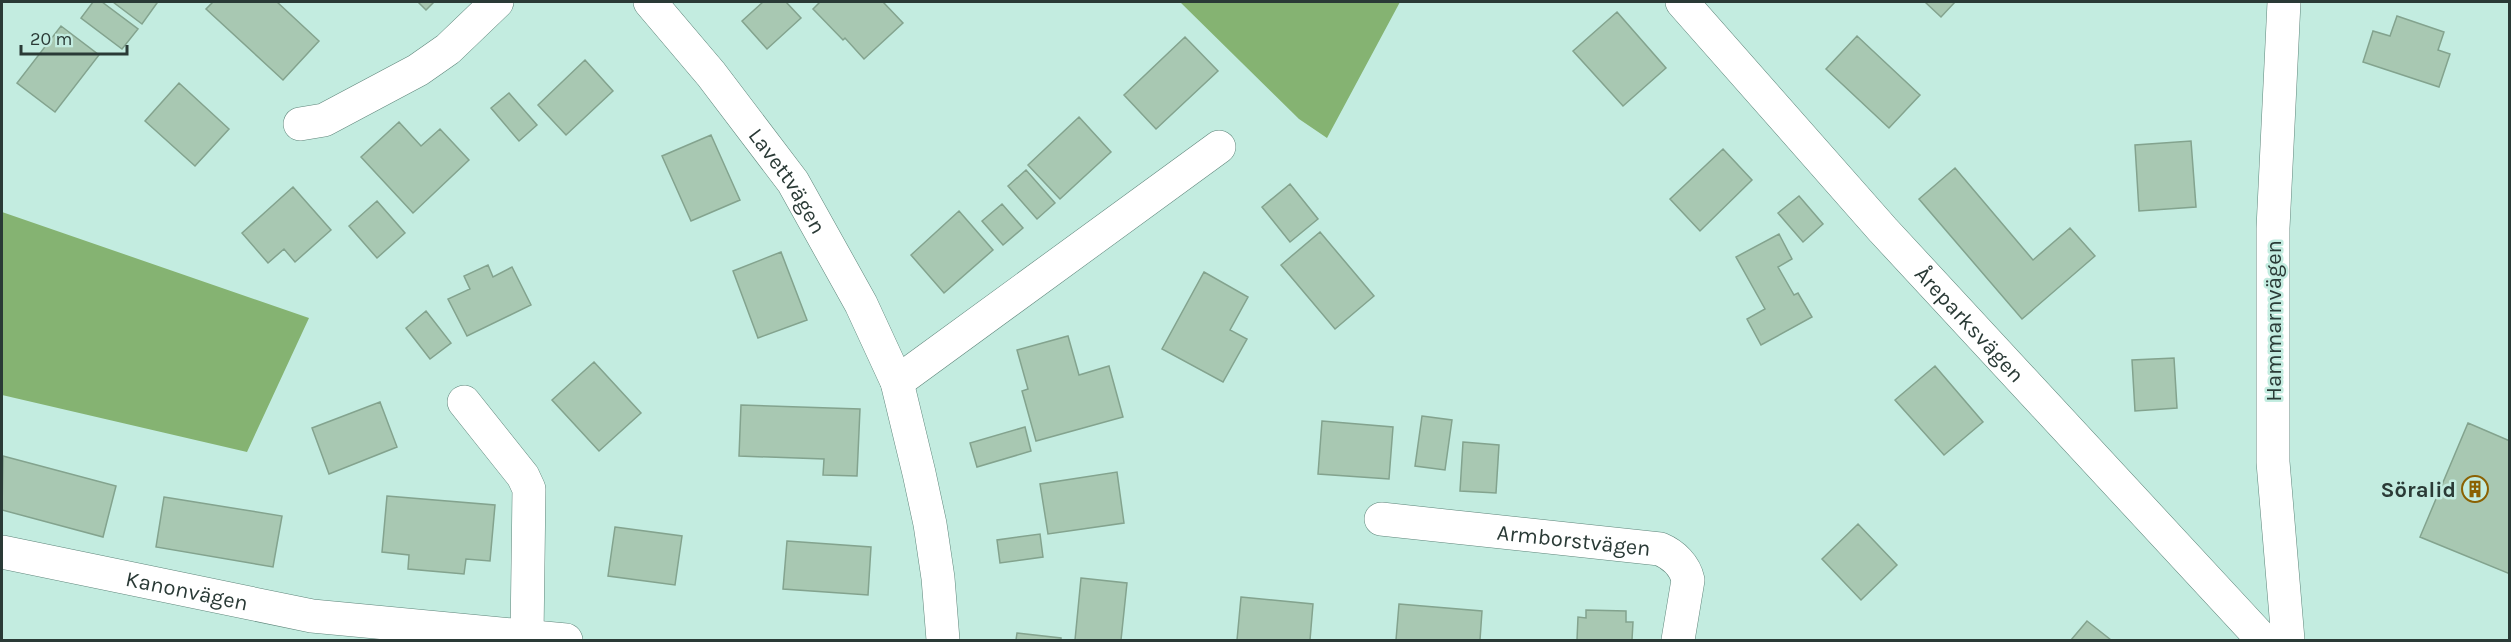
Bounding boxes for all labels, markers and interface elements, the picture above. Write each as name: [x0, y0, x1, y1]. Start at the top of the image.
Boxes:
scale bar: [21, 18, 128, 56]
text: 20 m: [30, 28, 72, 50]
street label: Lavettvägen: [743, 123, 831, 238]
street label: Hammarnvägen: [2261, 240, 2287, 402]
street label: Åreparksvägen: [1909, 260, 2029, 388]
building icon: Söralid: [2460, 474, 2490, 504]
place label: Söralid: [2381, 477, 2456, 503]
street label: Armborstvägen: [1496, 520, 1652, 562]
street label: Kanonvägen: [123, 566, 250, 616]

